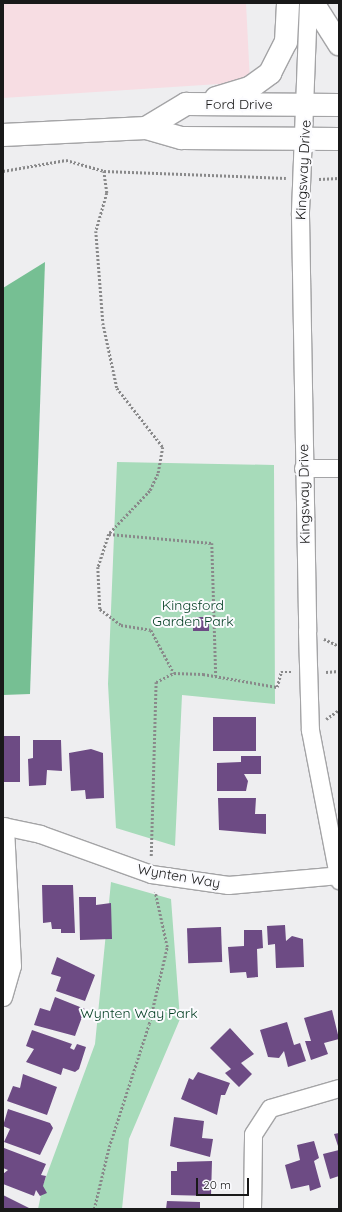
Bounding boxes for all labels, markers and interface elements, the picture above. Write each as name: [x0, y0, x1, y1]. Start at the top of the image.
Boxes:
street label: Ford Drive: [205, 96, 273, 112]
street label: Kingsway Drive: [292, 120, 314, 220]
street label: Kingsway Drive: [295, 444, 313, 544]
park label: Kingsford Garden Park: [152, 597, 234, 630]
street label: Wynten Way: [136, 860, 222, 892]
park label: Wynten Way Park: [80, 1005, 198, 1021]
scale bar: [198, 1170, 251, 1196]
text: 20 m: [203, 1177, 231, 1192]

